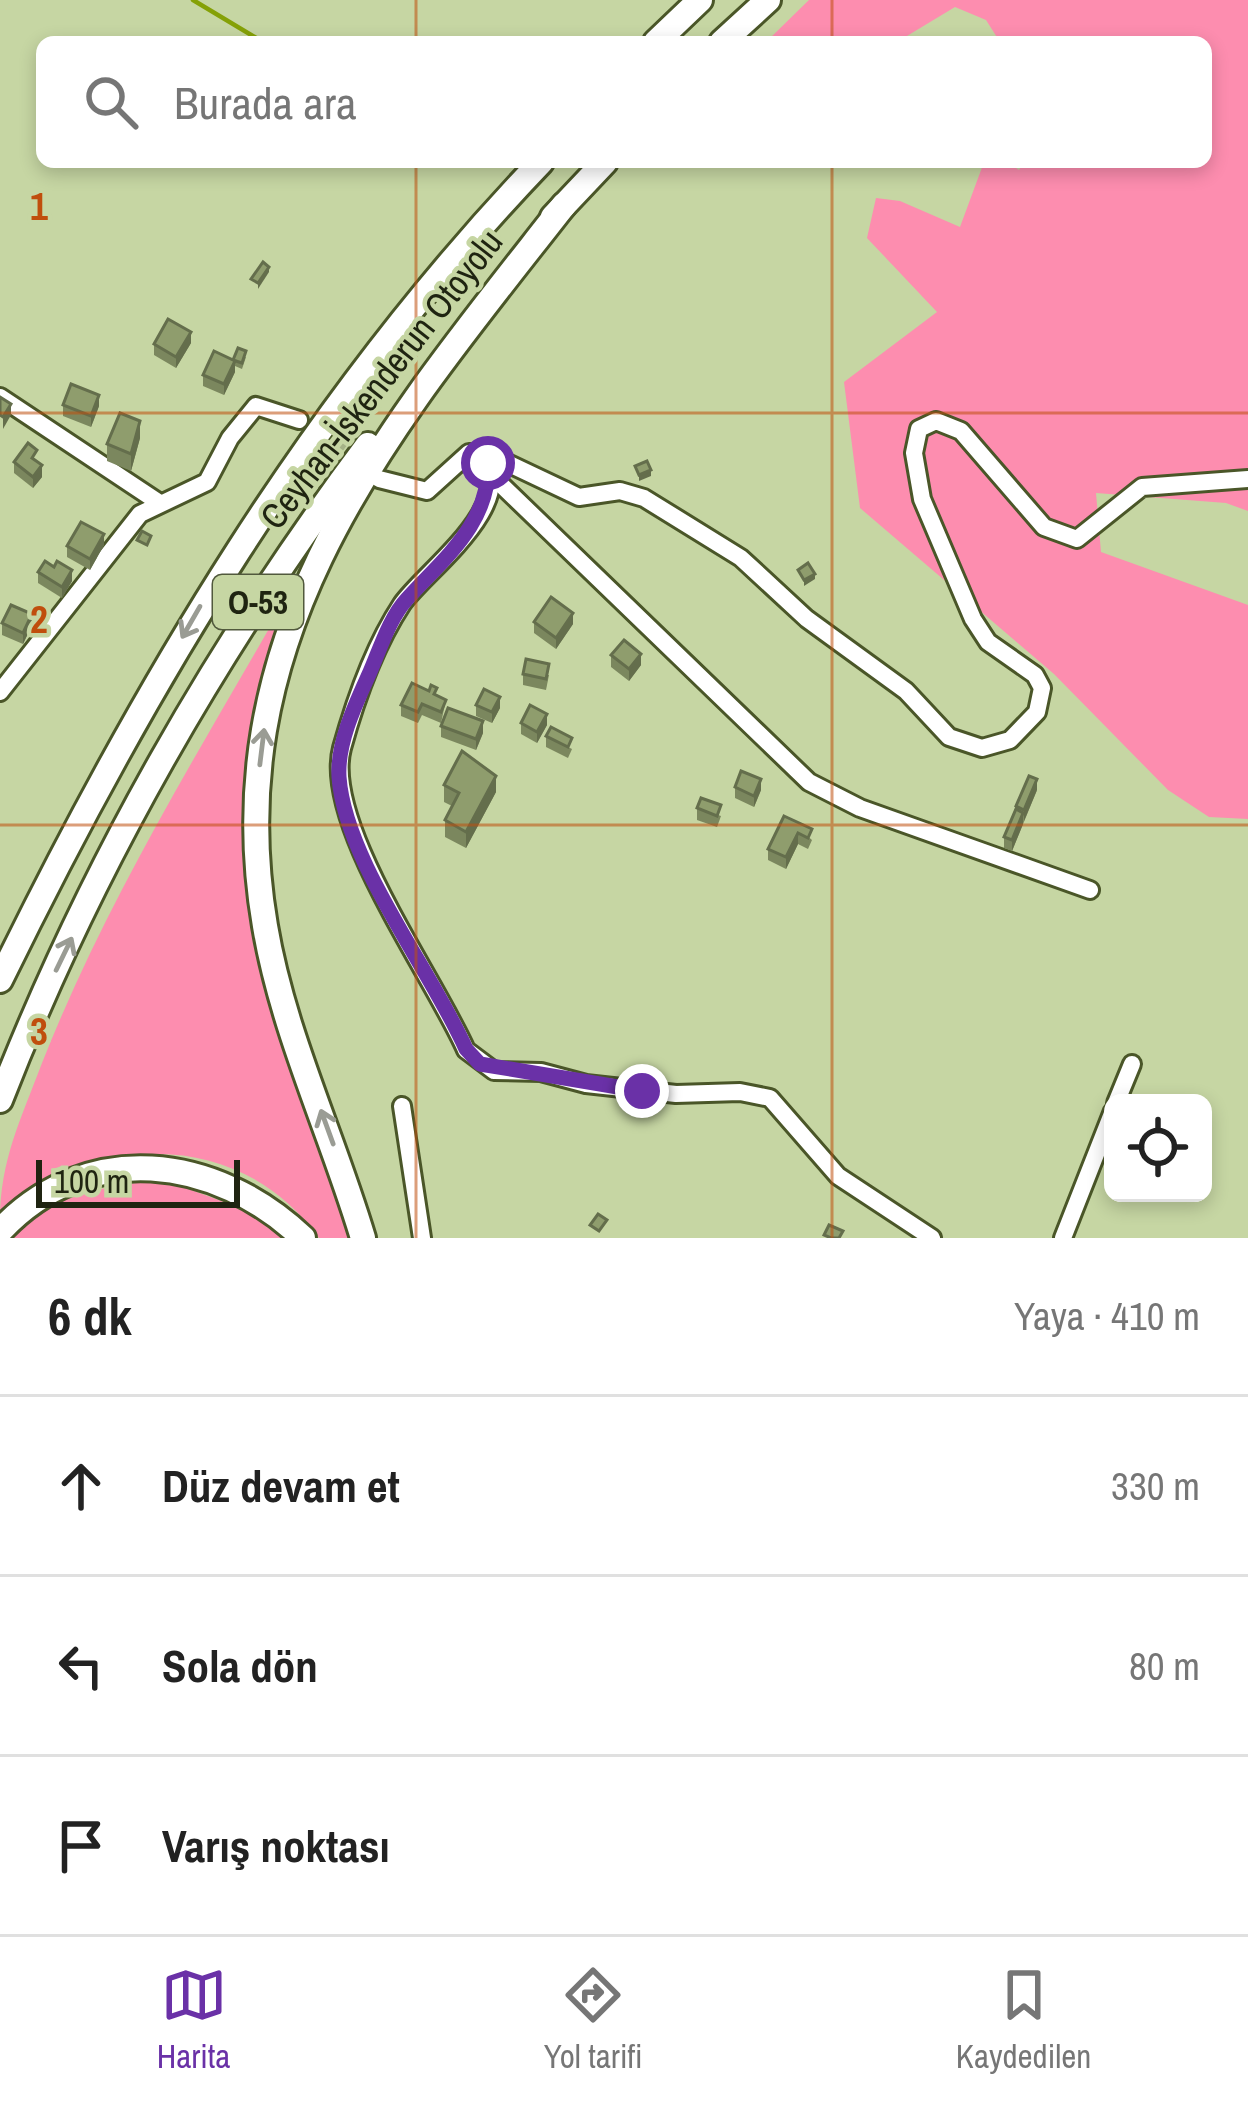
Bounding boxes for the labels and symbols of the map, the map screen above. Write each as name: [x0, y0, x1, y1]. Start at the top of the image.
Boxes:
text: 1: [30, 180, 48, 232]
street label: Ceyhan-İskenderun Otoyolu: [249, 219, 513, 539]
route start: [461, 436, 515, 490]
road number: O-53: [213, 575, 303, 629]
text: 2: [30, 593, 48, 645]
one-way arrow: [179, 604, 203, 639]
one-way arrow: [252, 728, 274, 767]
one-way arrow: [54, 937, 76, 973]
text: 3: [30, 1005, 48, 1057]
route end: [615, 1064, 669, 1118]
one-way arrow: [315, 1109, 336, 1146]
scale bar: [36, 1154, 240, 1207]

